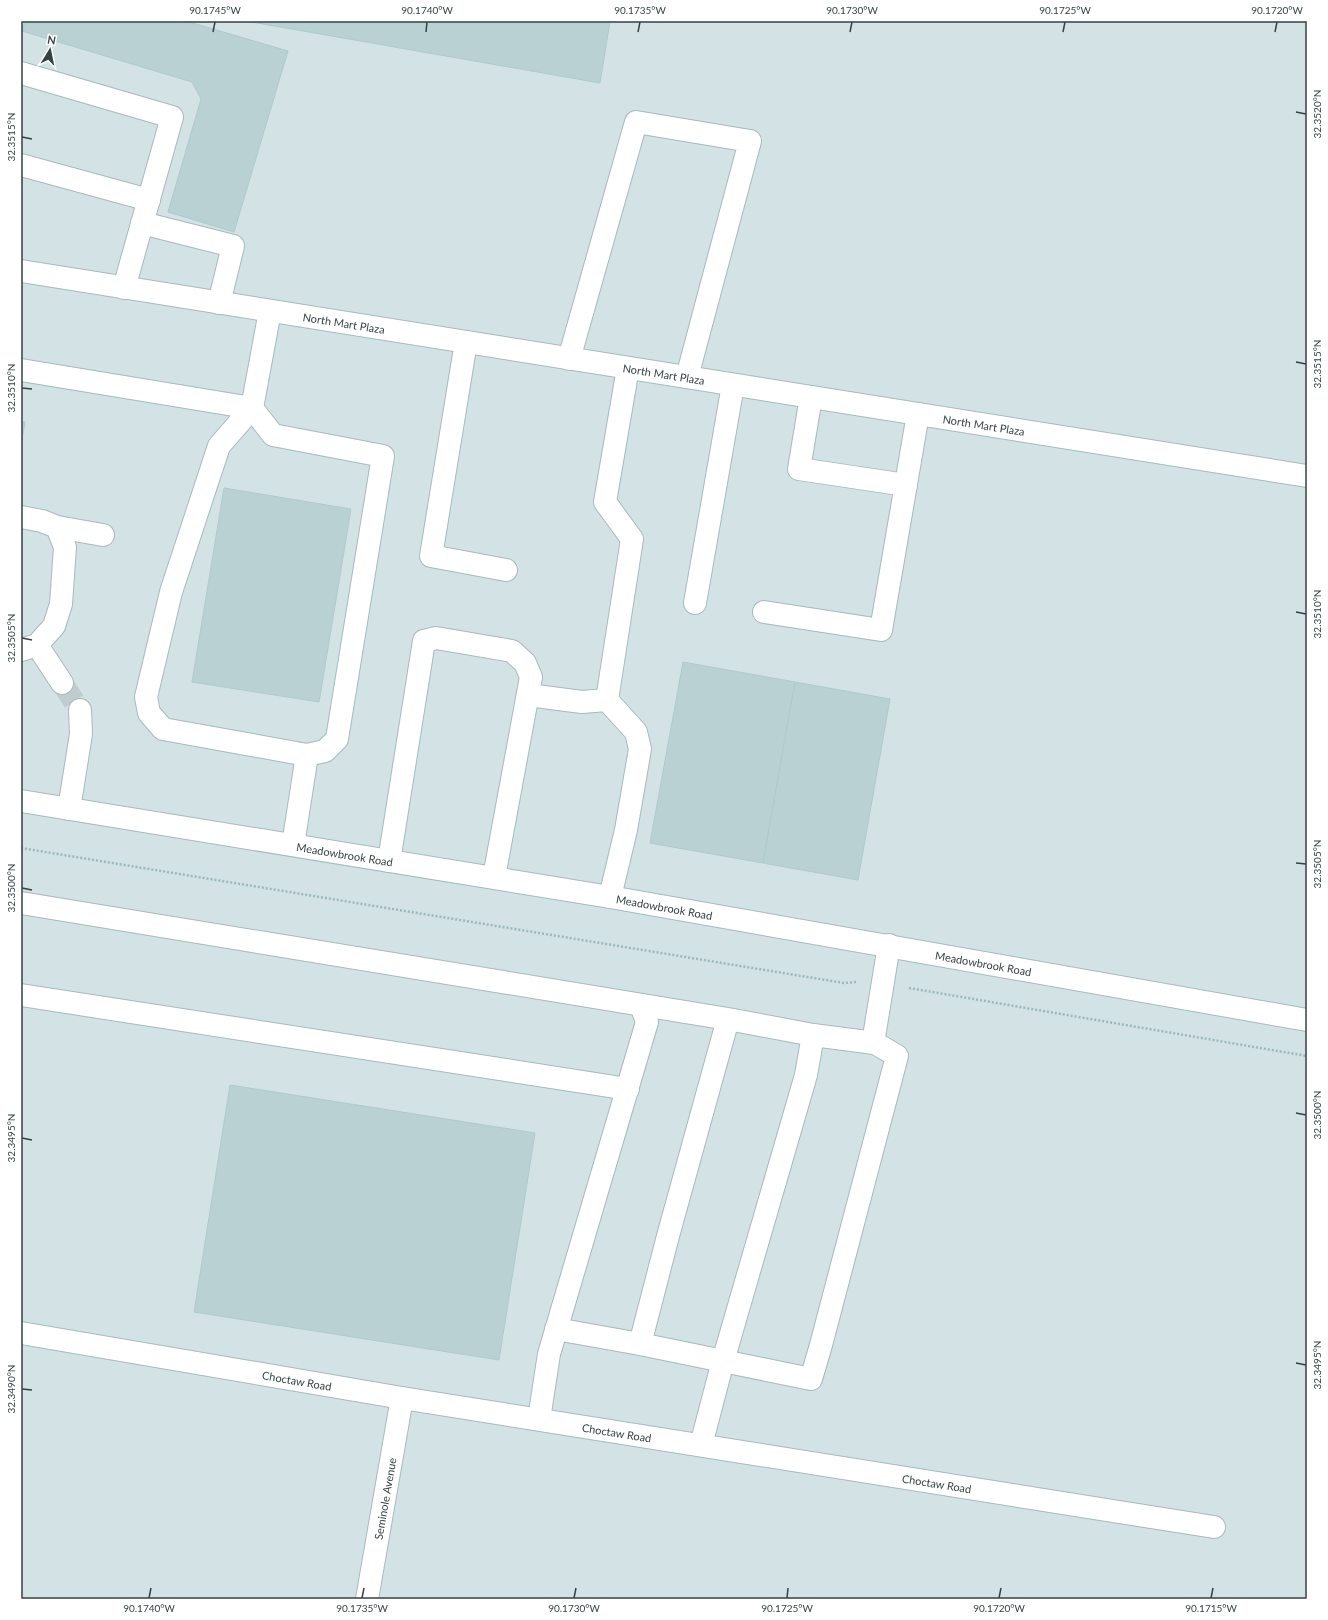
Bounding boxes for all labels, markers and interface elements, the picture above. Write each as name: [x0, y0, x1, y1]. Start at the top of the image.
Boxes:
text: 90.1745°W: [189, 4, 241, 16]
text: 90.1740°W: [401, 4, 453, 16]
text: 90.1735°W: [614, 4, 666, 16]
text: 90.1730°W: [826, 4, 878, 16]
text: 90.1725°W: [1039, 4, 1091, 16]
text: 90.1720°W: [1251, 4, 1303, 16]
north arrow: [30, 30, 70, 70]
text: N: [47, 33, 57, 47]
text: 32.3520°N: [1311, 90, 1323, 138]
text: 32.3515°N: [5, 113, 17, 161]
street label: North Mart Plaza: [302, 310, 386, 335]
text: 32.3515°N: [1311, 340, 1323, 388]
street label: North Mart Plaza: [622, 361, 706, 386]
text: 32.3510°N: [5, 364, 17, 412]
street label: North Mart Plaza: [942, 412, 1026, 437]
text: 32.3510°N: [1311, 590, 1323, 638]
text: 32.3505°N: [5, 614, 17, 662]
street label: Meadowbrook Road: [296, 839, 394, 868]
text: 32.3505°N: [1311, 840, 1323, 888]
text: 32.3500°N: [5, 864, 17, 912]
street label: Meadowbrook Road: [615, 892, 714, 921]
street label: Meadowbrook Road: [934, 948, 1033, 978]
text: 32.3500°N: [1311, 1091, 1323, 1139]
text: 32.3495°N: [5, 1114, 17, 1162]
text: 32.3495°N: [1311, 1341, 1323, 1389]
text: 32.3490°N: [5, 1365, 17, 1413]
street label: Choctaw Road: [261, 1368, 333, 1392]
street label: Choctaw Road: [581, 1420, 652, 1444]
street label: Seminole Avenue: [371, 1456, 398, 1541]
street label: Choctaw Road: [901, 1471, 972, 1495]
text: 90.1740°W: [123, 1602, 175, 1614]
text: 90.1735°W: [336, 1602, 388, 1614]
text: 90.1730°W: [548, 1602, 600, 1614]
text: 90.1725°W: [761, 1602, 813, 1614]
text: 90.1720°W: [973, 1602, 1025, 1614]
text: 90.1715°W: [1185, 1602, 1237, 1614]

